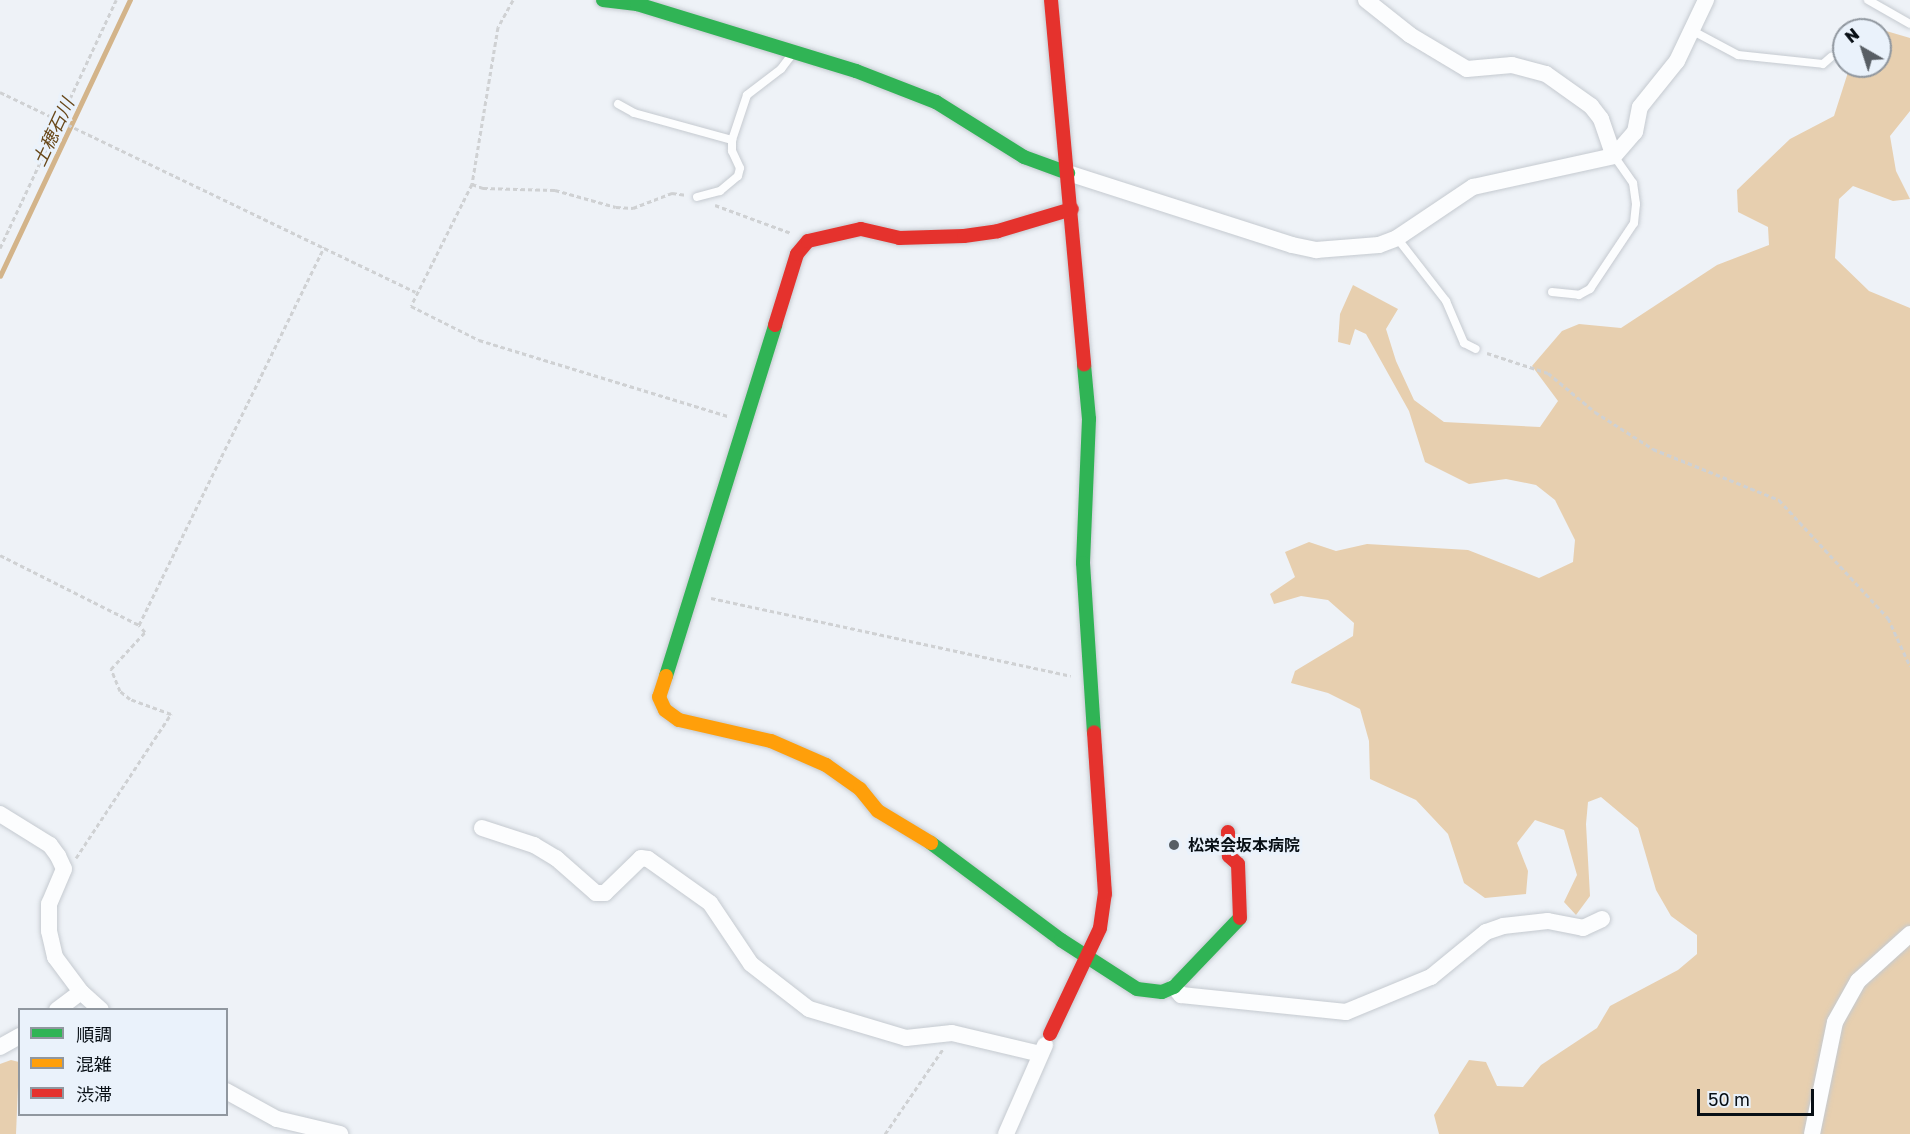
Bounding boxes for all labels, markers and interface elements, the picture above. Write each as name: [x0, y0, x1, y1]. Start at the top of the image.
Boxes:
north arrow: [1832, 18, 1892, 78]
text: N: [1841, 24, 1863, 47]
water label: 土穂石川: [28, 95, 78, 169]
place label: 松栄会坂本病院: [1188, 835, 1300, 855]
marker: 松栄会坂本病院: [1165, 836, 1183, 854]
legend: [18, 1008, 228, 1116]
text: 順調: [76, 1023, 112, 1045]
text: 混雑: [76, 1053, 112, 1075]
scale bar: [1700, 1077, 1817, 1115]
text: 渋滞: [76, 1083, 112, 1105]
text: 50 m: [1708, 1088, 1750, 1110]

